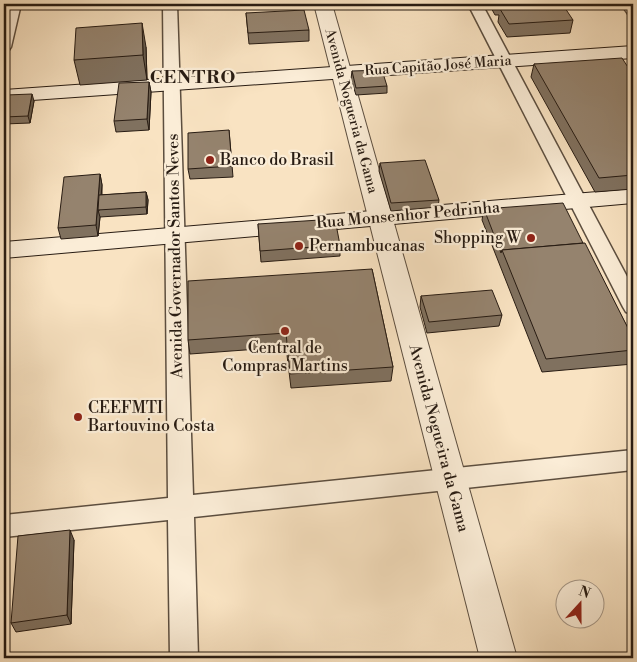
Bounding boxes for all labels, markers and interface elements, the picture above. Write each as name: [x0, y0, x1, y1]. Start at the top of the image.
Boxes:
street label: Avenida Nogueria da Gama: [320, 26, 382, 196]
street label: Rua Capitão José Maria: [364, 52, 513, 80]
district label: CENTRO: [150, 66, 236, 89]
street label: Avenida Governador Santos Neves: [163, 133, 187, 380]
place label: Banco do Brasil: [219, 150, 334, 170]
marker: Banco do Brasil: [204, 154, 216, 166]
street label: Rua Monsenhor Pedrinha: [315, 197, 502, 233]
place label: Shopping W: [434, 228, 521, 248]
marker: Shopping W: [525, 232, 537, 244]
place label: Pernambucanas: [309, 236, 425, 256]
marker: Pernambucanas: [293, 240, 305, 252]
marker: Central de Compras Martins: [279, 325, 291, 337]
place label: Central de Compras Martins: [222, 338, 348, 376]
street label: Avenida Nogueira da Gama: [404, 341, 474, 535]
place label: CEEFMTI Bartouvino Costa: [87, 398, 215, 436]
marker: CEEFMTI Bartouvino Costa: [72, 411, 84, 423]
north arrow: [554, 580, 604, 630]
text: N: [576, 582, 593, 603]

